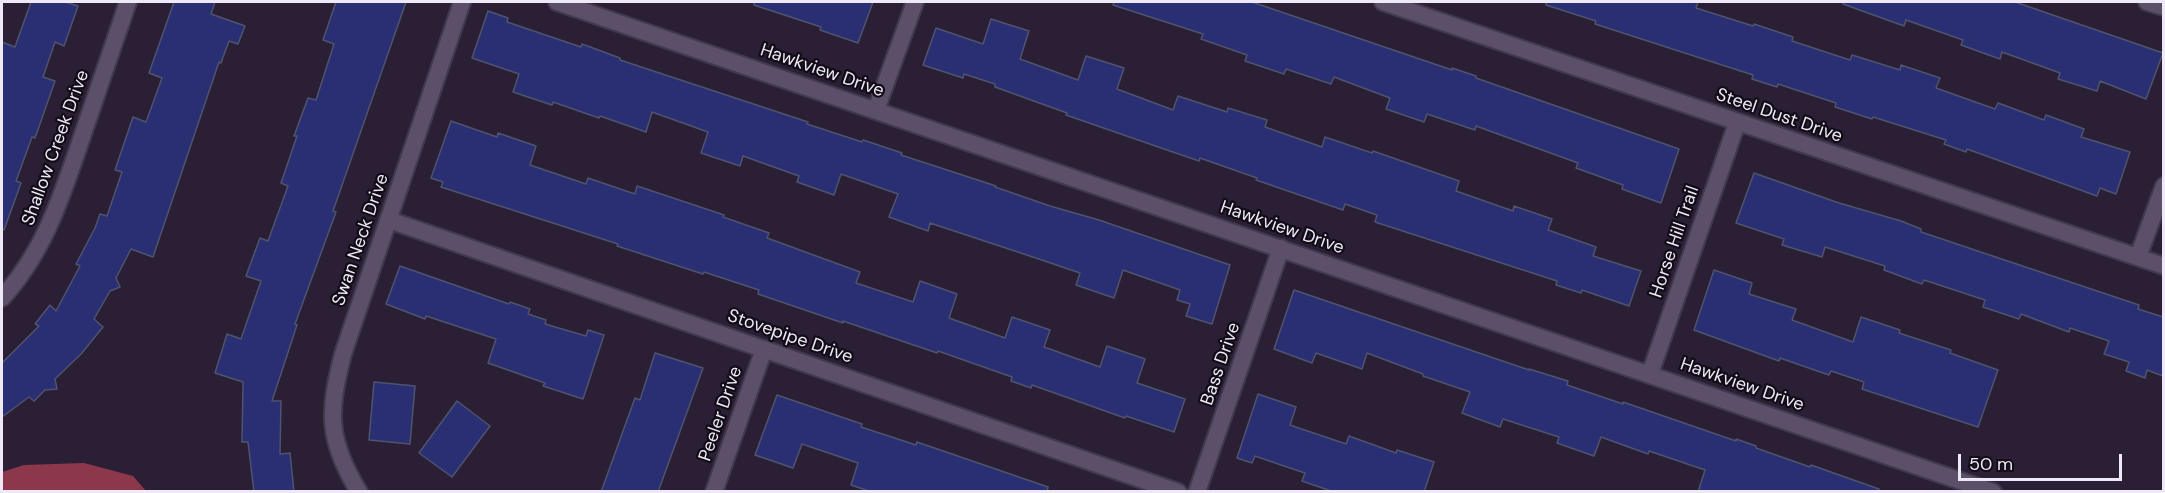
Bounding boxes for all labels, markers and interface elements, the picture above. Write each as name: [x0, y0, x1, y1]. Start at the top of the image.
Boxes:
street label: Hawkview Drive: [757, 40, 887, 102]
street label: Shallow Creek Drive: [18, 67, 94, 229]
street label: Steel Dust Drive: [1713, 84, 1845, 148]
street label: Swan Neck Drive: [328, 171, 394, 309]
street label: Horse Hill Trail: [1646, 183, 1704, 301]
street label: Hawkview Drive: [1217, 197, 1347, 259]
street label: Stovepipe Drive: [724, 305, 856, 369]
street label: Bass Drive: [1197, 320, 1245, 408]
street label: Hawkview Drive: [1677, 354, 1807, 416]
street label: Peeler Drive: [695, 364, 747, 464]
scale bar: [1961, 442, 2124, 480]
text: 50 m: [1969, 452, 2013, 476]

